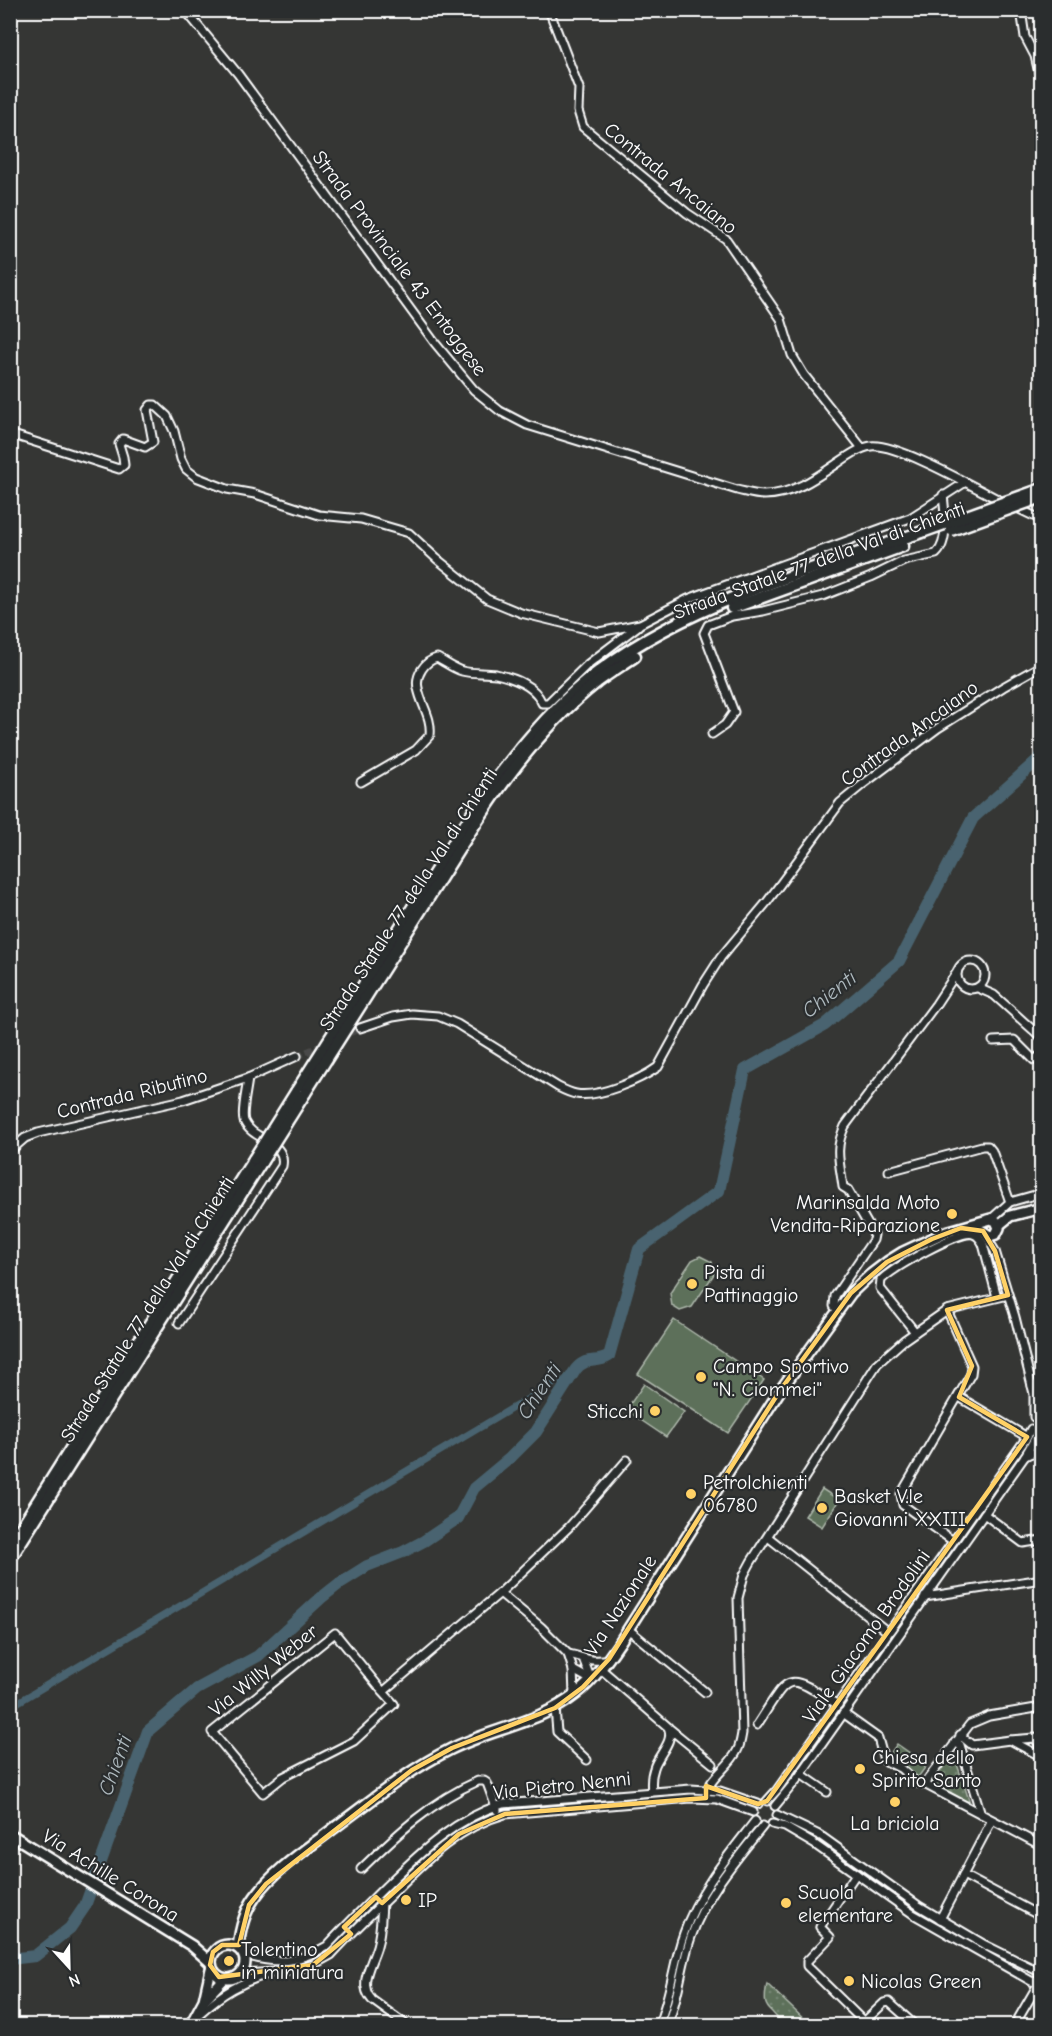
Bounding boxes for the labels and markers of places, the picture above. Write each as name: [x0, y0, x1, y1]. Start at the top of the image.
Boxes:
place label: Marinsalda Moto Vendita-Riparazione: [771, 1191, 940, 1237]
marker: Marinsalda Moto Vendita-Riparazione: [945, 1207, 959, 1221]
place label: Pista di Pattinaggio: [704, 1261, 798, 1307]
marker: Pista di Pattinaggio: [685, 1277, 699, 1291]
place label: Campo Sportivo "N. Ciommei": [713, 1355, 849, 1401]
marker: Campo Sportivo "N. Ciommei": [694, 1370, 708, 1384]
place label: Sticchi: [587, 1400, 643, 1423]
marker: Sticchi: [648, 1404, 662, 1418]
place label: Petrolchienti 06780: [703, 1471, 808, 1517]
place label: Basket V.le Giovanni XXIII: [834, 1485, 966, 1531]
marker: Petrolchienti 06780: [684, 1487, 698, 1501]
marker: Basket V.le Giovanni XXIII: [815, 1501, 829, 1515]
place label: Chiesa dello Spirito Santo: [872, 1746, 981, 1792]
marker: Chiesa dello Spirito Santo: [853, 1762, 867, 1776]
marker: La briciola: [888, 1795, 902, 1809]
place label: La briciola: [850, 1812, 940, 1835]
place label: Scuola elementare: [798, 1881, 893, 1927]
place label: IP: [418, 1889, 437, 1912]
marker: IP: [399, 1893, 413, 1907]
marker: Scuola elementare: [779, 1896, 793, 1910]
place label: Tolentino in miniatura: [241, 1938, 344, 1984]
marker: Tolentino in miniatura: [222, 1954, 236, 1968]
place label: Nicolas Green: [861, 1970, 982, 1993]
marker: Nicolas Green: [842, 1974, 856, 1988]

